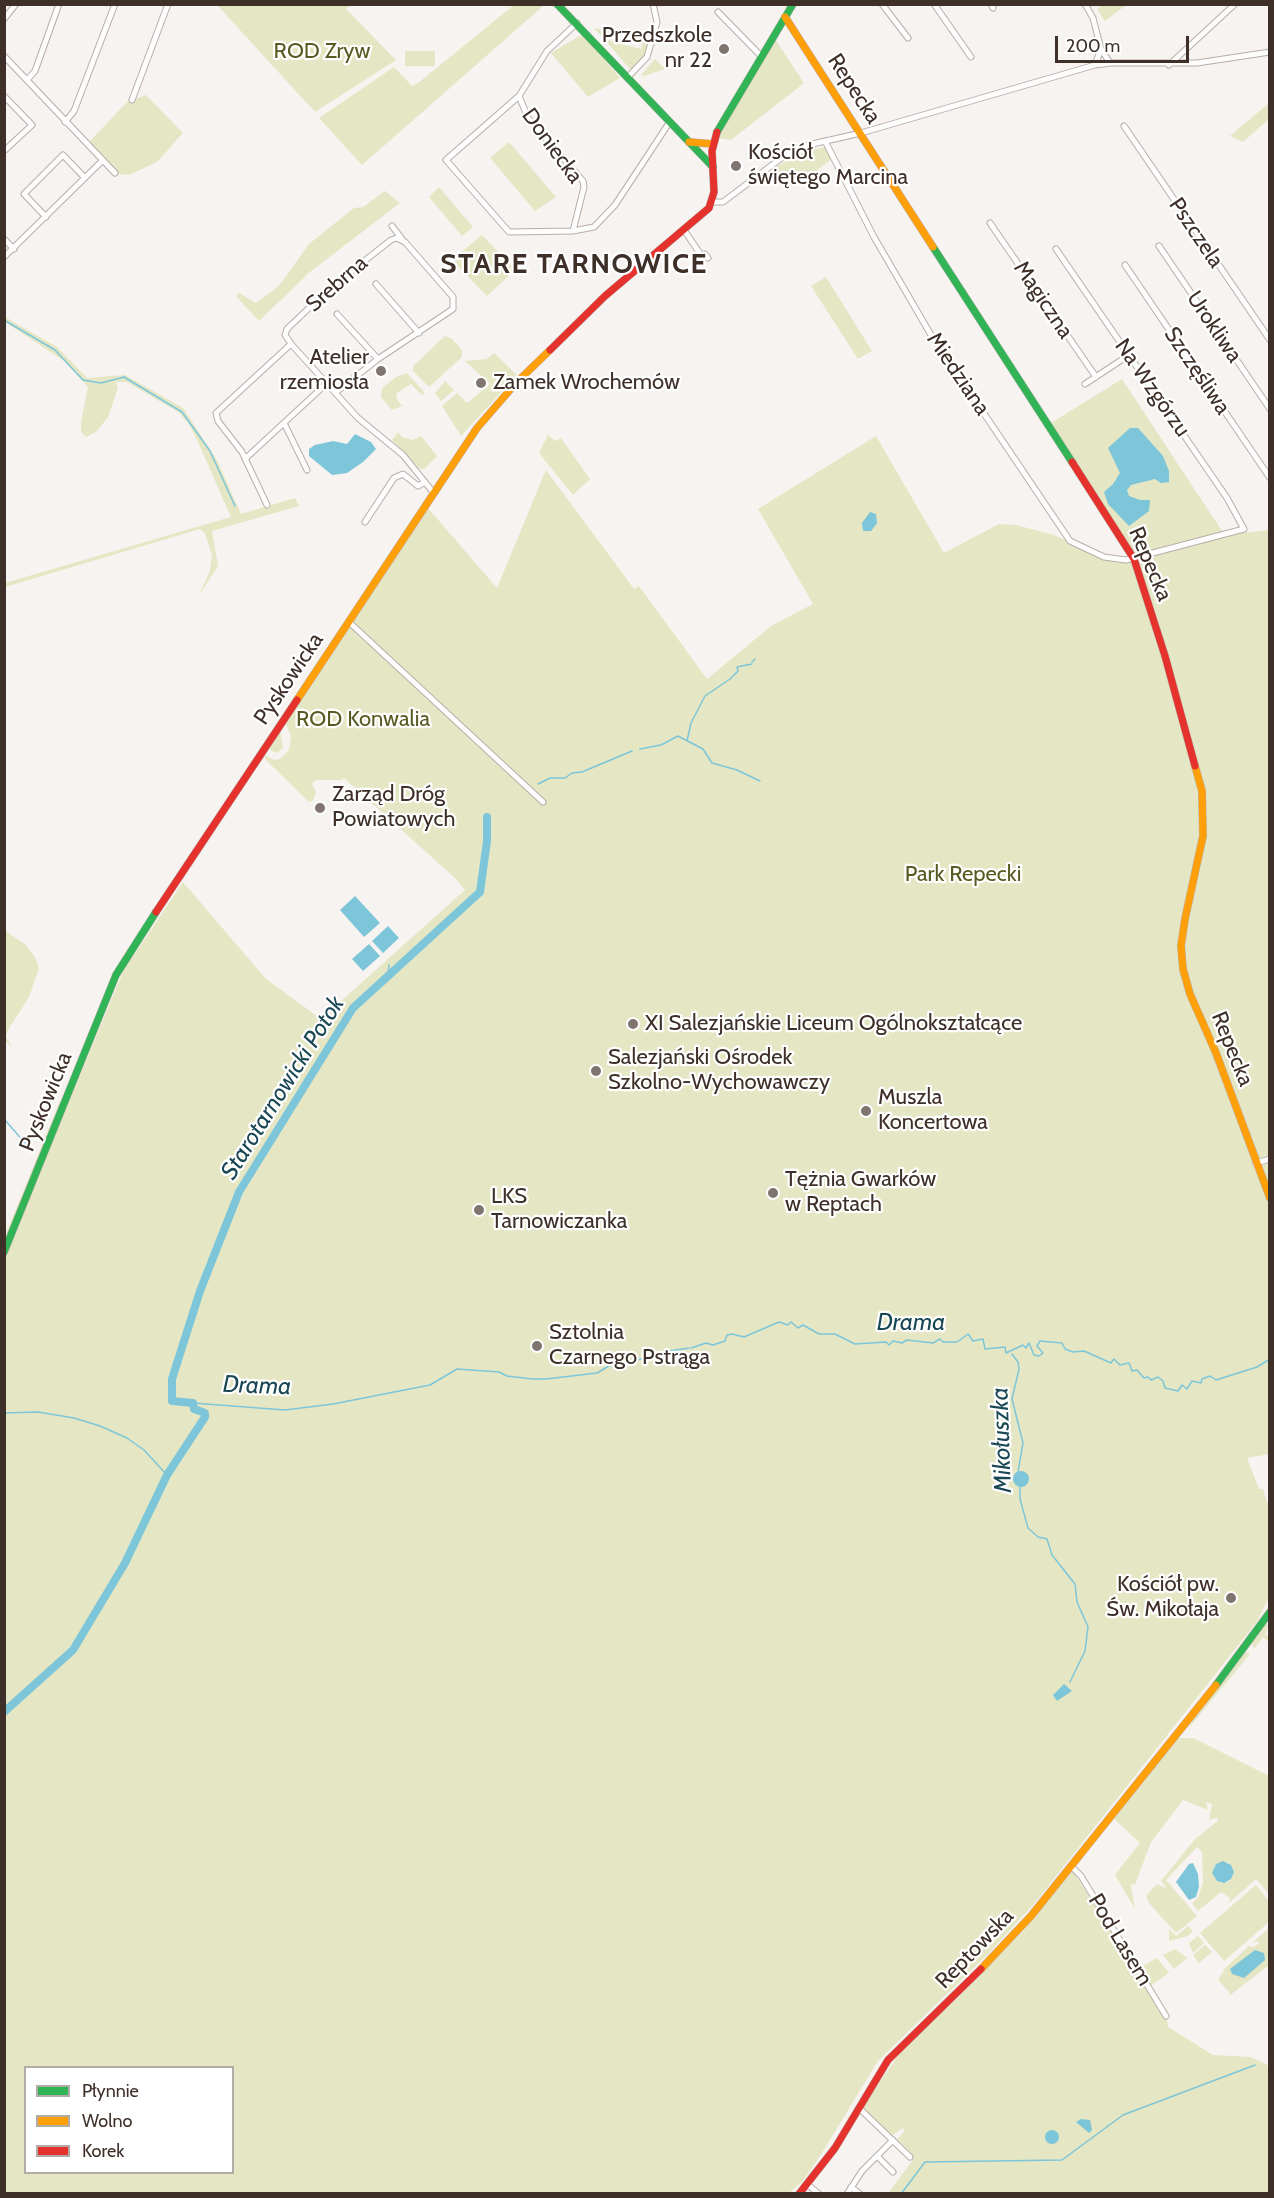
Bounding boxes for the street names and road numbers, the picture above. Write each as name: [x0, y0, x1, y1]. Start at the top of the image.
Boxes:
street label: Repecka: [822, 49, 886, 129]
street label: Doniecka: [516, 103, 588, 189]
street label: Pszczela: [1163, 193, 1229, 273]
street label: Srebrna: [301, 250, 373, 318]
street label: Magiczna: [1008, 256, 1078, 344]
street label: Urokliwa: [1181, 286, 1247, 368]
street label: Szczęśliwa: [1158, 322, 1236, 420]
street label: Miedziana: [921, 328, 995, 420]
street label: Na Wzgórzu: [1109, 334, 1195, 442]
street label: Repecka: [1123, 523, 1177, 605]
street label: Pyskowicka: [249, 628, 329, 730]
street label: Repecka: [1205, 1008, 1259, 1090]
street label: Pyskowicka: [14, 1048, 78, 1156]
street label: Pod Lasem: [1082, 1889, 1158, 1991]
street label: Reptowska: [930, 1904, 1020, 1994]

